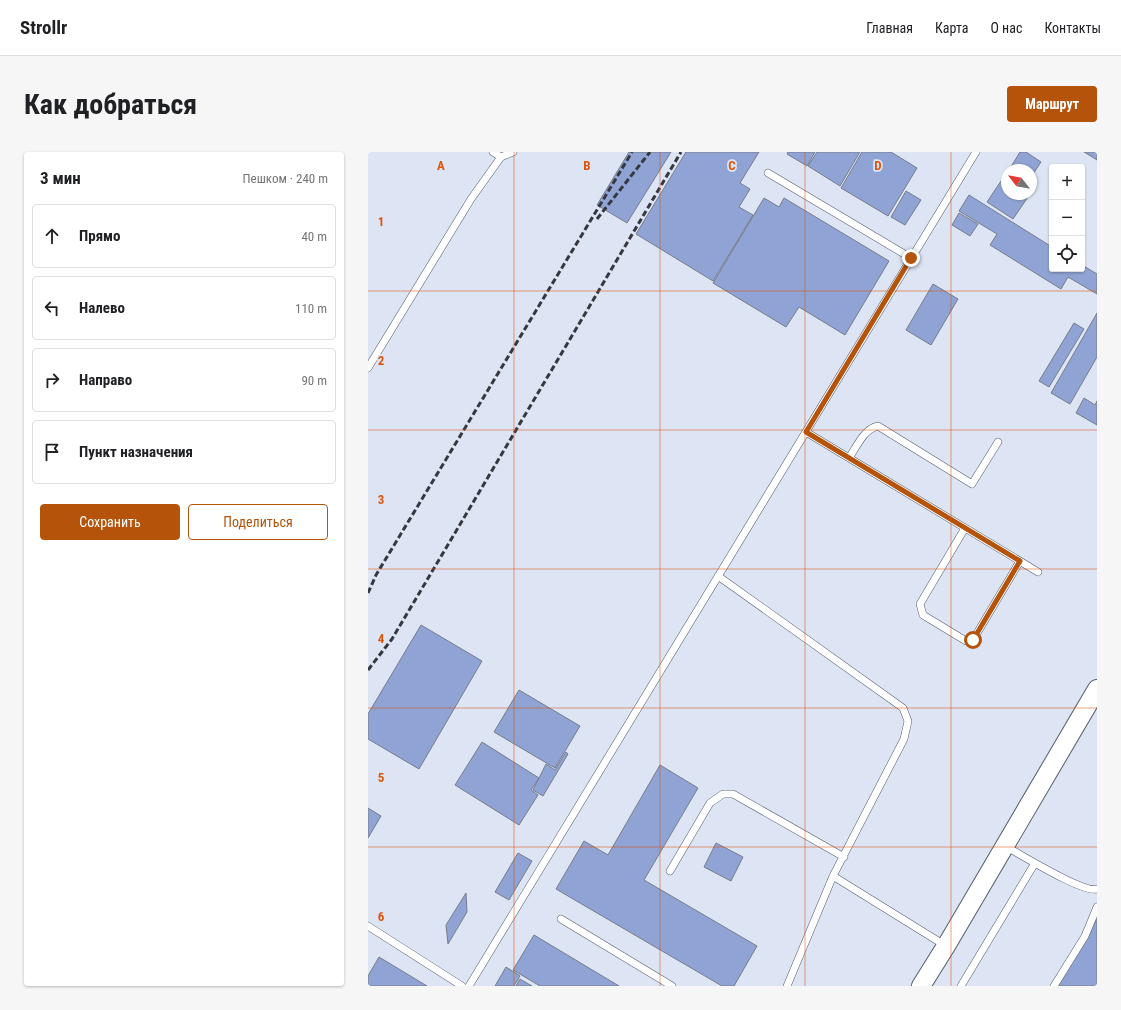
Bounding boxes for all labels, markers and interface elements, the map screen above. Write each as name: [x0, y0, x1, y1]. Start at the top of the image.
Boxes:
text: Strollr: [20, 16, 67, 39]
text: Главная: [866, 20, 913, 36]
text: Карта: [935, 20, 968, 36]
text: О нас: [990, 20, 1022, 36]
text: Контакты: [1044, 20, 1101, 36]
button: Маршрут: [1007, 86, 1097, 122]
text: Как добраться: [24, 88, 197, 121]
text: A: [437, 158, 445, 173]
text: B: [583, 158, 591, 173]
text: C: [728, 158, 736, 173]
text: D: [874, 158, 882, 173]
north arrow: [1001, 164, 1037, 200]
map controls: [1049, 164, 1085, 272]
button: +: [1049, 164, 1085, 200]
text: 3 мин: [40, 168, 81, 188]
text: Пешком · 240 m: [242, 171, 328, 186]
button: −: [1049, 200, 1085, 236]
text: 1: [378, 214, 384, 229]
icon: ahead: [41, 225, 63, 247]
text: Прямо: [79, 227, 120, 245]
text: 40 m: [301, 229, 327, 244]
button: locate: [1049, 236, 1085, 272]
route end: [902, 249, 920, 267]
icon: left: [41, 297, 63, 319]
text: Налево: [79, 299, 125, 317]
text: 110 m: [295, 301, 327, 316]
text: 2: [378, 353, 385, 368]
icon: right: [41, 369, 63, 391]
text: Направо: [79, 371, 132, 389]
text: 90 m: [301, 373, 327, 388]
icon: arrive: [41, 441, 63, 463]
text: Пункт назначения: [79, 443, 193, 461]
text: 3: [378, 492, 384, 507]
button: Сохранить: [40, 504, 180, 540]
button: Поделиться: [188, 504, 328, 540]
text: 4: [378, 631, 385, 646]
route start: [964, 631, 982, 649]
text: 5: [378, 770, 385, 785]
text: 6: [378, 909, 385, 924]

